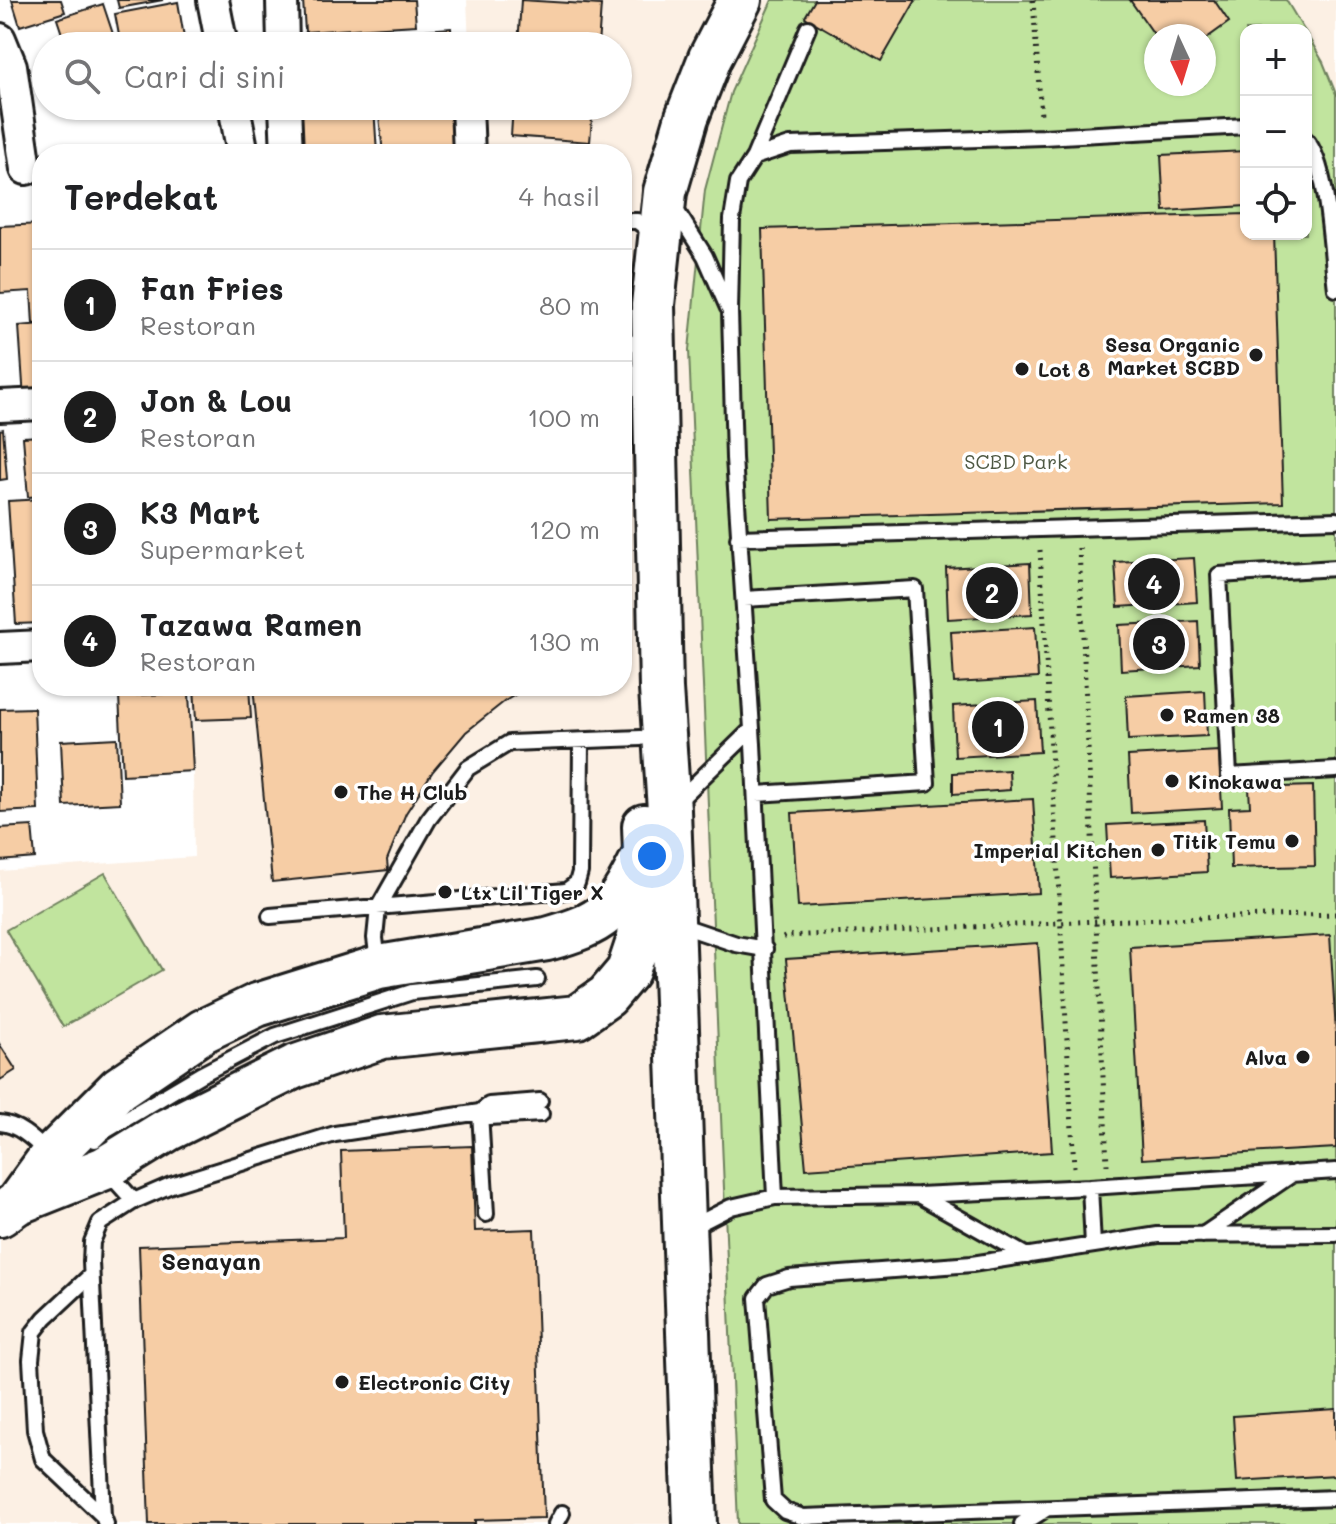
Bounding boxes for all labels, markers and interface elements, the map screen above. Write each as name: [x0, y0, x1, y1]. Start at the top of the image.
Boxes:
north arrow: [1144, 24, 1216, 96]
map controls: [1240, 24, 1312, 240]
button: +: [1240, 24, 1312, 96]
search box: [32, 32, 632, 120]
icon: search: [60, 54, 104, 98]
text: Cari di sini: [124, 56, 285, 96]
button: −: [1240, 96, 1312, 168]
button: locate: [1240, 168, 1312, 240]
text: Terdekat: [64, 174, 218, 219]
text: 4 hasil: [518, 179, 600, 213]
text: Fan Fries: [140, 268, 284, 308]
text: 1: [84, 288, 96, 322]
text: 80 m: [539, 288, 600, 322]
text: Restoran: [140, 308, 256, 342]
place label: Sesa Organic Market SCBD: [1105, 331, 1240, 380]
marker: Sesa Organic Market SCBD: [1247, 346, 1265, 364]
place label: Lot 8: [1038, 356, 1090, 382]
marker: Lot 8: [1013, 360, 1031, 378]
text: Jon & Lou: [140, 380, 292, 420]
text: 2: [83, 400, 97, 434]
text: 100 m: [527, 400, 600, 434]
text: Restoran: [140, 420, 256, 454]
park label: SCBD Park: [964, 448, 1068, 474]
text: K3 Mart: [140, 492, 260, 532]
text: 3: [82, 512, 98, 546]
text: 120 m: [529, 512, 600, 546]
text: Supermarket: [140, 532, 305, 566]
pin: 4: [1128, 554, 1180, 614]
pin: 2: [966, 563, 1018, 623]
text: Tazawa Ramen: [140, 604, 362, 644]
pin: 3: [1133, 614, 1185, 674]
text: 4: [82, 624, 98, 658]
text: 130 m: [528, 624, 600, 658]
text: Restoran: [140, 644, 256, 678]
pin: 1: [972, 697, 1024, 757]
place label: Ramen 38: [1183, 702, 1280, 728]
marker: Ramen 38: [1158, 706, 1176, 724]
place label: Kinokawa: [1188, 768, 1282, 794]
marker: Kinokawa: [1163, 772, 1181, 790]
place label: The H Club: [357, 779, 467, 805]
marker: The H Club: [332, 783, 350, 801]
place label: Titik Temu: [1173, 828, 1276, 854]
marker: Titik Temu: [1283, 832, 1301, 850]
your location: [632, 836, 672, 876]
place label: Imperial Kitchen: [974, 837, 1142, 863]
marker: Imperial Kitchen: [1149, 841, 1167, 859]
place label: Ltx Lil Tiger X: [461, 879, 604, 905]
marker: Ltx Lil Tiger X: [436, 883, 454, 901]
place label: Alva: [1245, 1044, 1287, 1070]
marker: Alva: [1294, 1048, 1312, 1066]
district label: Senayan: [161, 1245, 261, 1276]
place label: Electronic City: [358, 1369, 510, 1395]
marker: Electronic City: [333, 1373, 351, 1391]

